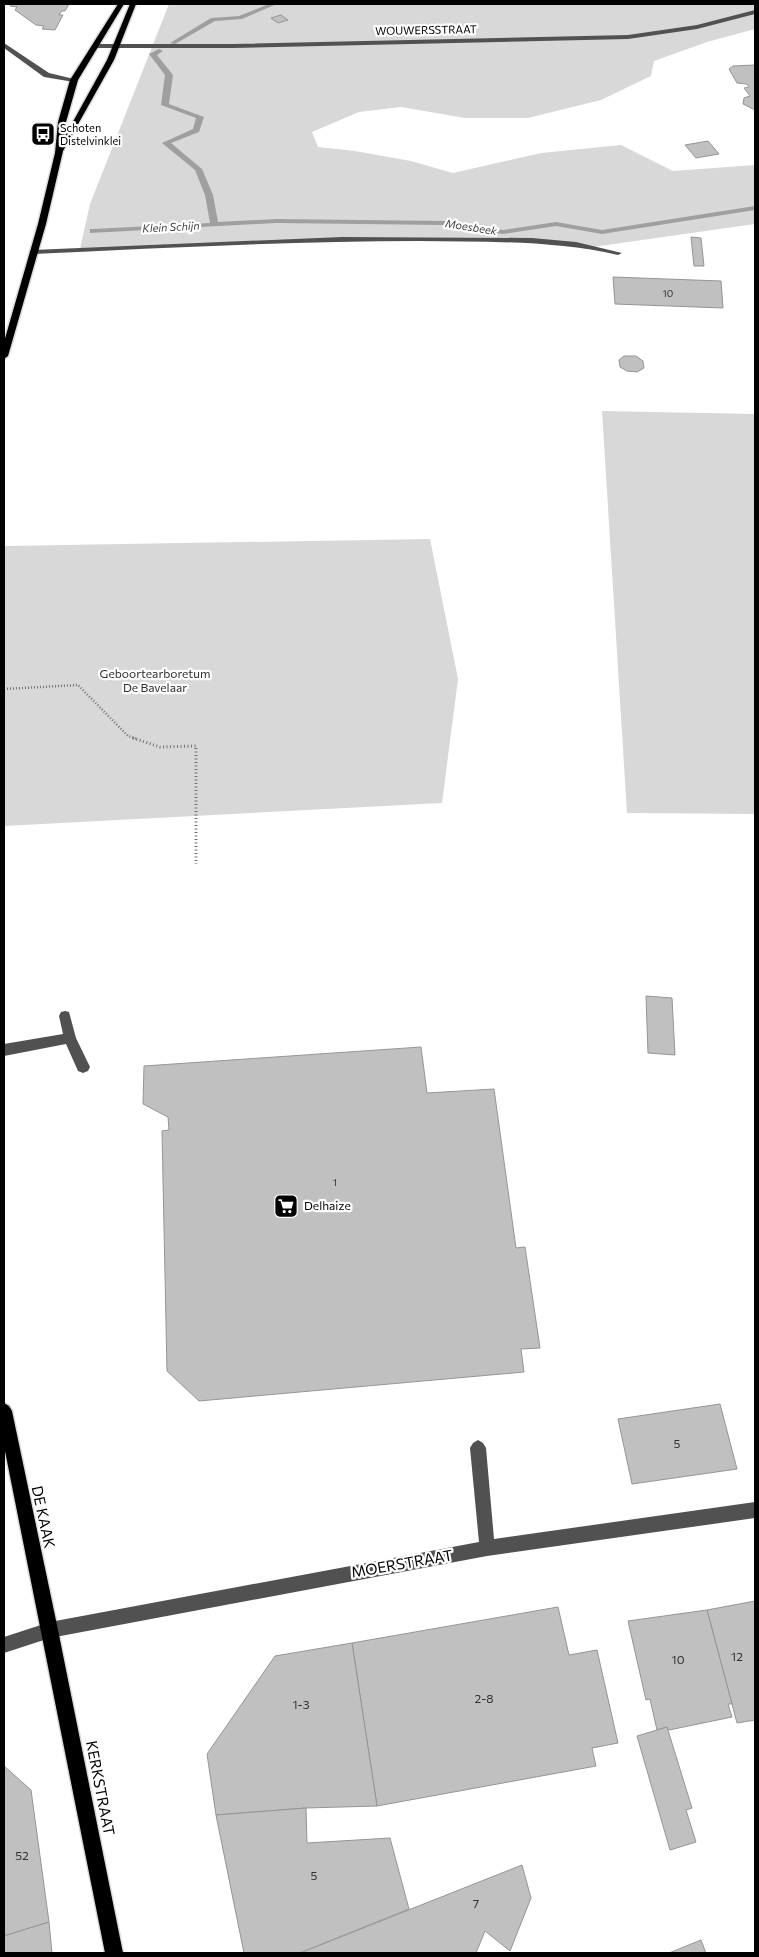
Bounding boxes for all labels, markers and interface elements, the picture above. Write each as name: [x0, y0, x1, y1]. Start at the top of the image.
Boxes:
street label: WOUWERSSTRAAT: [375, 22, 477, 37]
bus stop icon: Schoten Distelvinklei: [30, 121, 56, 147]
place label: Schoten Distelvinklei: [60, 121, 121, 147]
water label: Moesbeek: [444, 216, 499, 237]
water label: Klein Schijn: [142, 219, 200, 234]
house number: 10: [663, 287, 673, 299]
park label: Geboortearboretum De Bavelaar: [100, 666, 210, 694]
house number: 1: [333, 1176, 337, 1188]
supermarket icon: Delhaize: [273, 1193, 299, 1219]
place label: Delhaize: [304, 1198, 351, 1212]
house number: 5: [674, 1436, 681, 1450]
street label: DE KAAK: [29, 1484, 59, 1550]
street label: MOERSTRAAT: [350, 1545, 454, 1581]
house number: 12: [731, 1649, 743, 1663]
house number: 10: [672, 1652, 685, 1666]
house number: 2-8: [474, 1691, 494, 1705]
house number: 1-3: [292, 1697, 310, 1711]
street label: KERKSTRAAT: [83, 1739, 119, 1837]
house number: 52: [15, 1848, 29, 1862]
house number: 5: [311, 1868, 318, 1882]
house number: 7: [473, 1896, 479, 1910]

